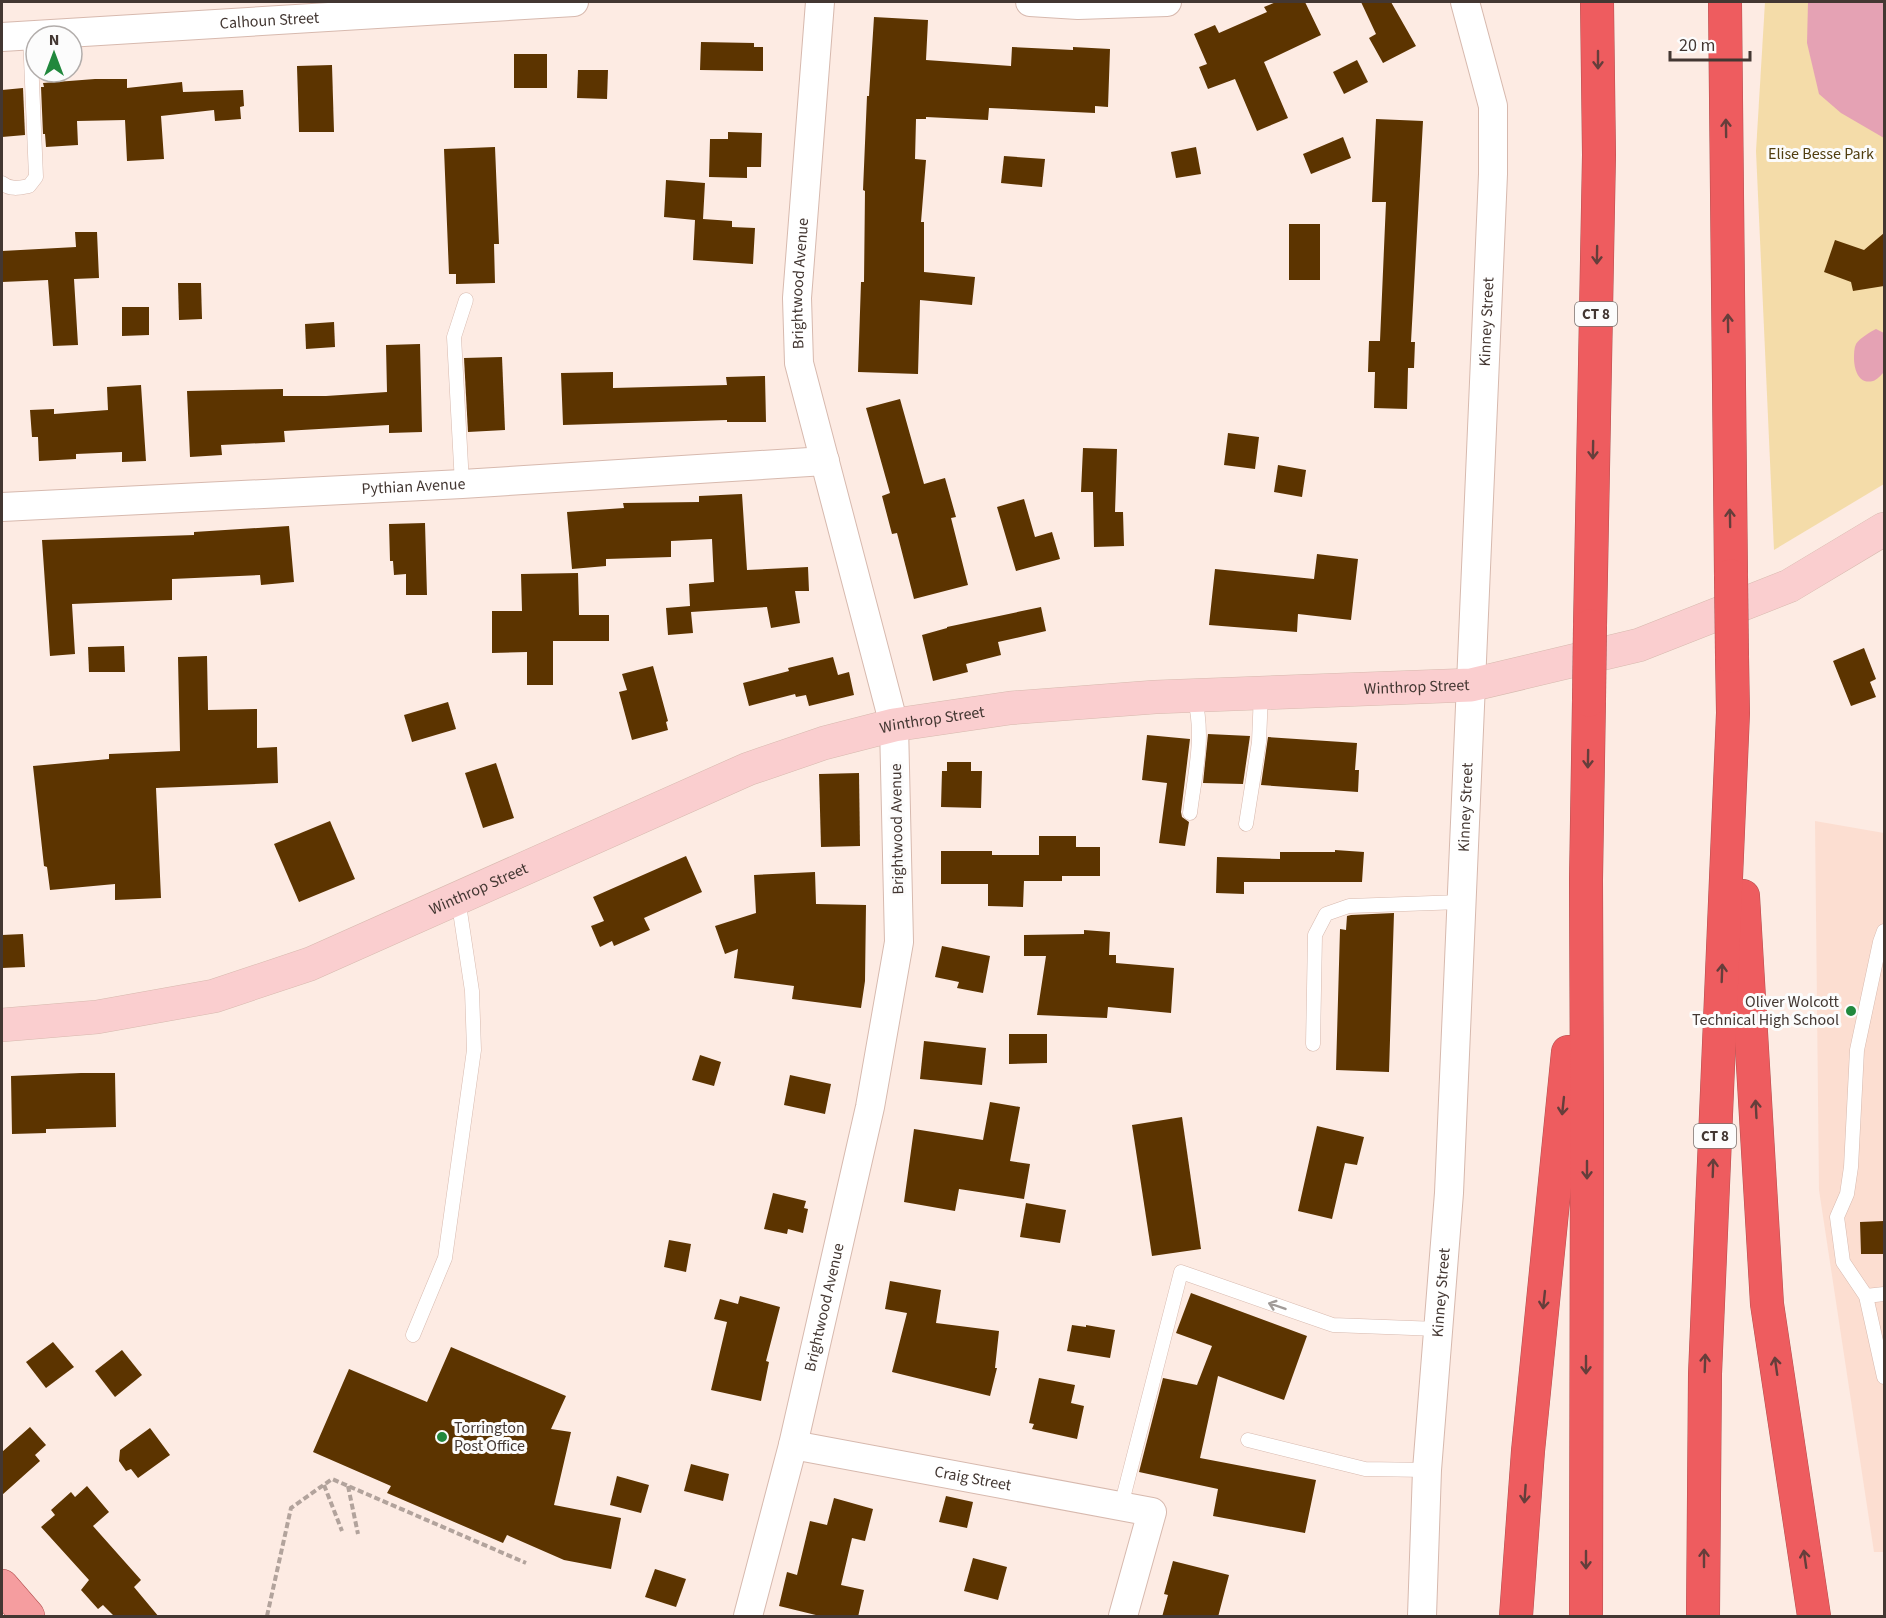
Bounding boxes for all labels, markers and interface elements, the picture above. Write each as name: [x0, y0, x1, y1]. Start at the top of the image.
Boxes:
street label: Calhoun Street: [219, 7, 320, 35]
north arrow: [24, 24, 84, 84]
scale bar: [1670, 24, 1750, 62]
text: N: [49, 29, 59, 51]
text: 20 m: [1679, 33, 1715, 58]
one-way arrow: [1592, 49, 1604, 69]
one-way arrow: [1720, 118, 1732, 138]
park label: Elise Besse Park: [1768, 143, 1874, 165]
street label: Brightwood Avenue: [786, 217, 814, 349]
one-way arrow: [1591, 244, 1603, 264]
street label: Kinney Street: [1474, 276, 1500, 367]
road number: CT 8: [1575, 302, 1617, 326]
one-way arrow: [1722, 313, 1734, 333]
one-way arrow: [1587, 439, 1599, 459]
street label: Pythian Avenue: [361, 473, 466, 500]
one-way arrow: [1725, 508, 1736, 528]
street label: Winthrop Street: [1363, 674, 1471, 700]
street label: Winthrop Street: [877, 701, 987, 739]
one-way arrow: [1582, 748, 1594, 768]
street label: Kinney Street: [1453, 762, 1479, 853]
street label: Brightwood Avenue: [885, 763, 909, 895]
street label: Winthrop Street: [426, 857, 532, 920]
one-way arrow: [1716, 964, 1727, 984]
place label: Oliver Wolcott Technical High School: [1692, 991, 1840, 1031]
marker: Oliver Wolcott Technical High School: [1844, 1004, 1858, 1018]
one-way arrow: [1557, 1095, 1568, 1115]
one-way arrow: [1750, 1099, 1761, 1119]
road number: CT 8: [1694, 1124, 1736, 1148]
one-way arrow: [1581, 1159, 1593, 1179]
one-way arrow: [1708, 1159, 1719, 1179]
street label: Brightwood Avenue: [799, 1241, 850, 1374]
street label: Kinney Street: [1427, 1247, 1456, 1338]
one-way arrow: [1538, 1289, 1549, 1309]
one-way arrow: [1269, 1299, 1287, 1310]
one-way arrow: [1580, 1354, 1592, 1374]
one-way arrow: [1699, 1354, 1711, 1374]
one-way arrow: [1771, 1356, 1782, 1376]
place label: Torrington Post Office: [454, 1417, 525, 1457]
marker: Torrington Post Office: [435, 1430, 449, 1444]
street label: Craig Street: [933, 1461, 1014, 1497]
one-way arrow: [1519, 1483, 1530, 1503]
one-way arrow: [1580, 1549, 1592, 1569]
one-way arrow: [1698, 1549, 1709, 1569]
one-way arrow: [1800, 1549, 1811, 1569]

